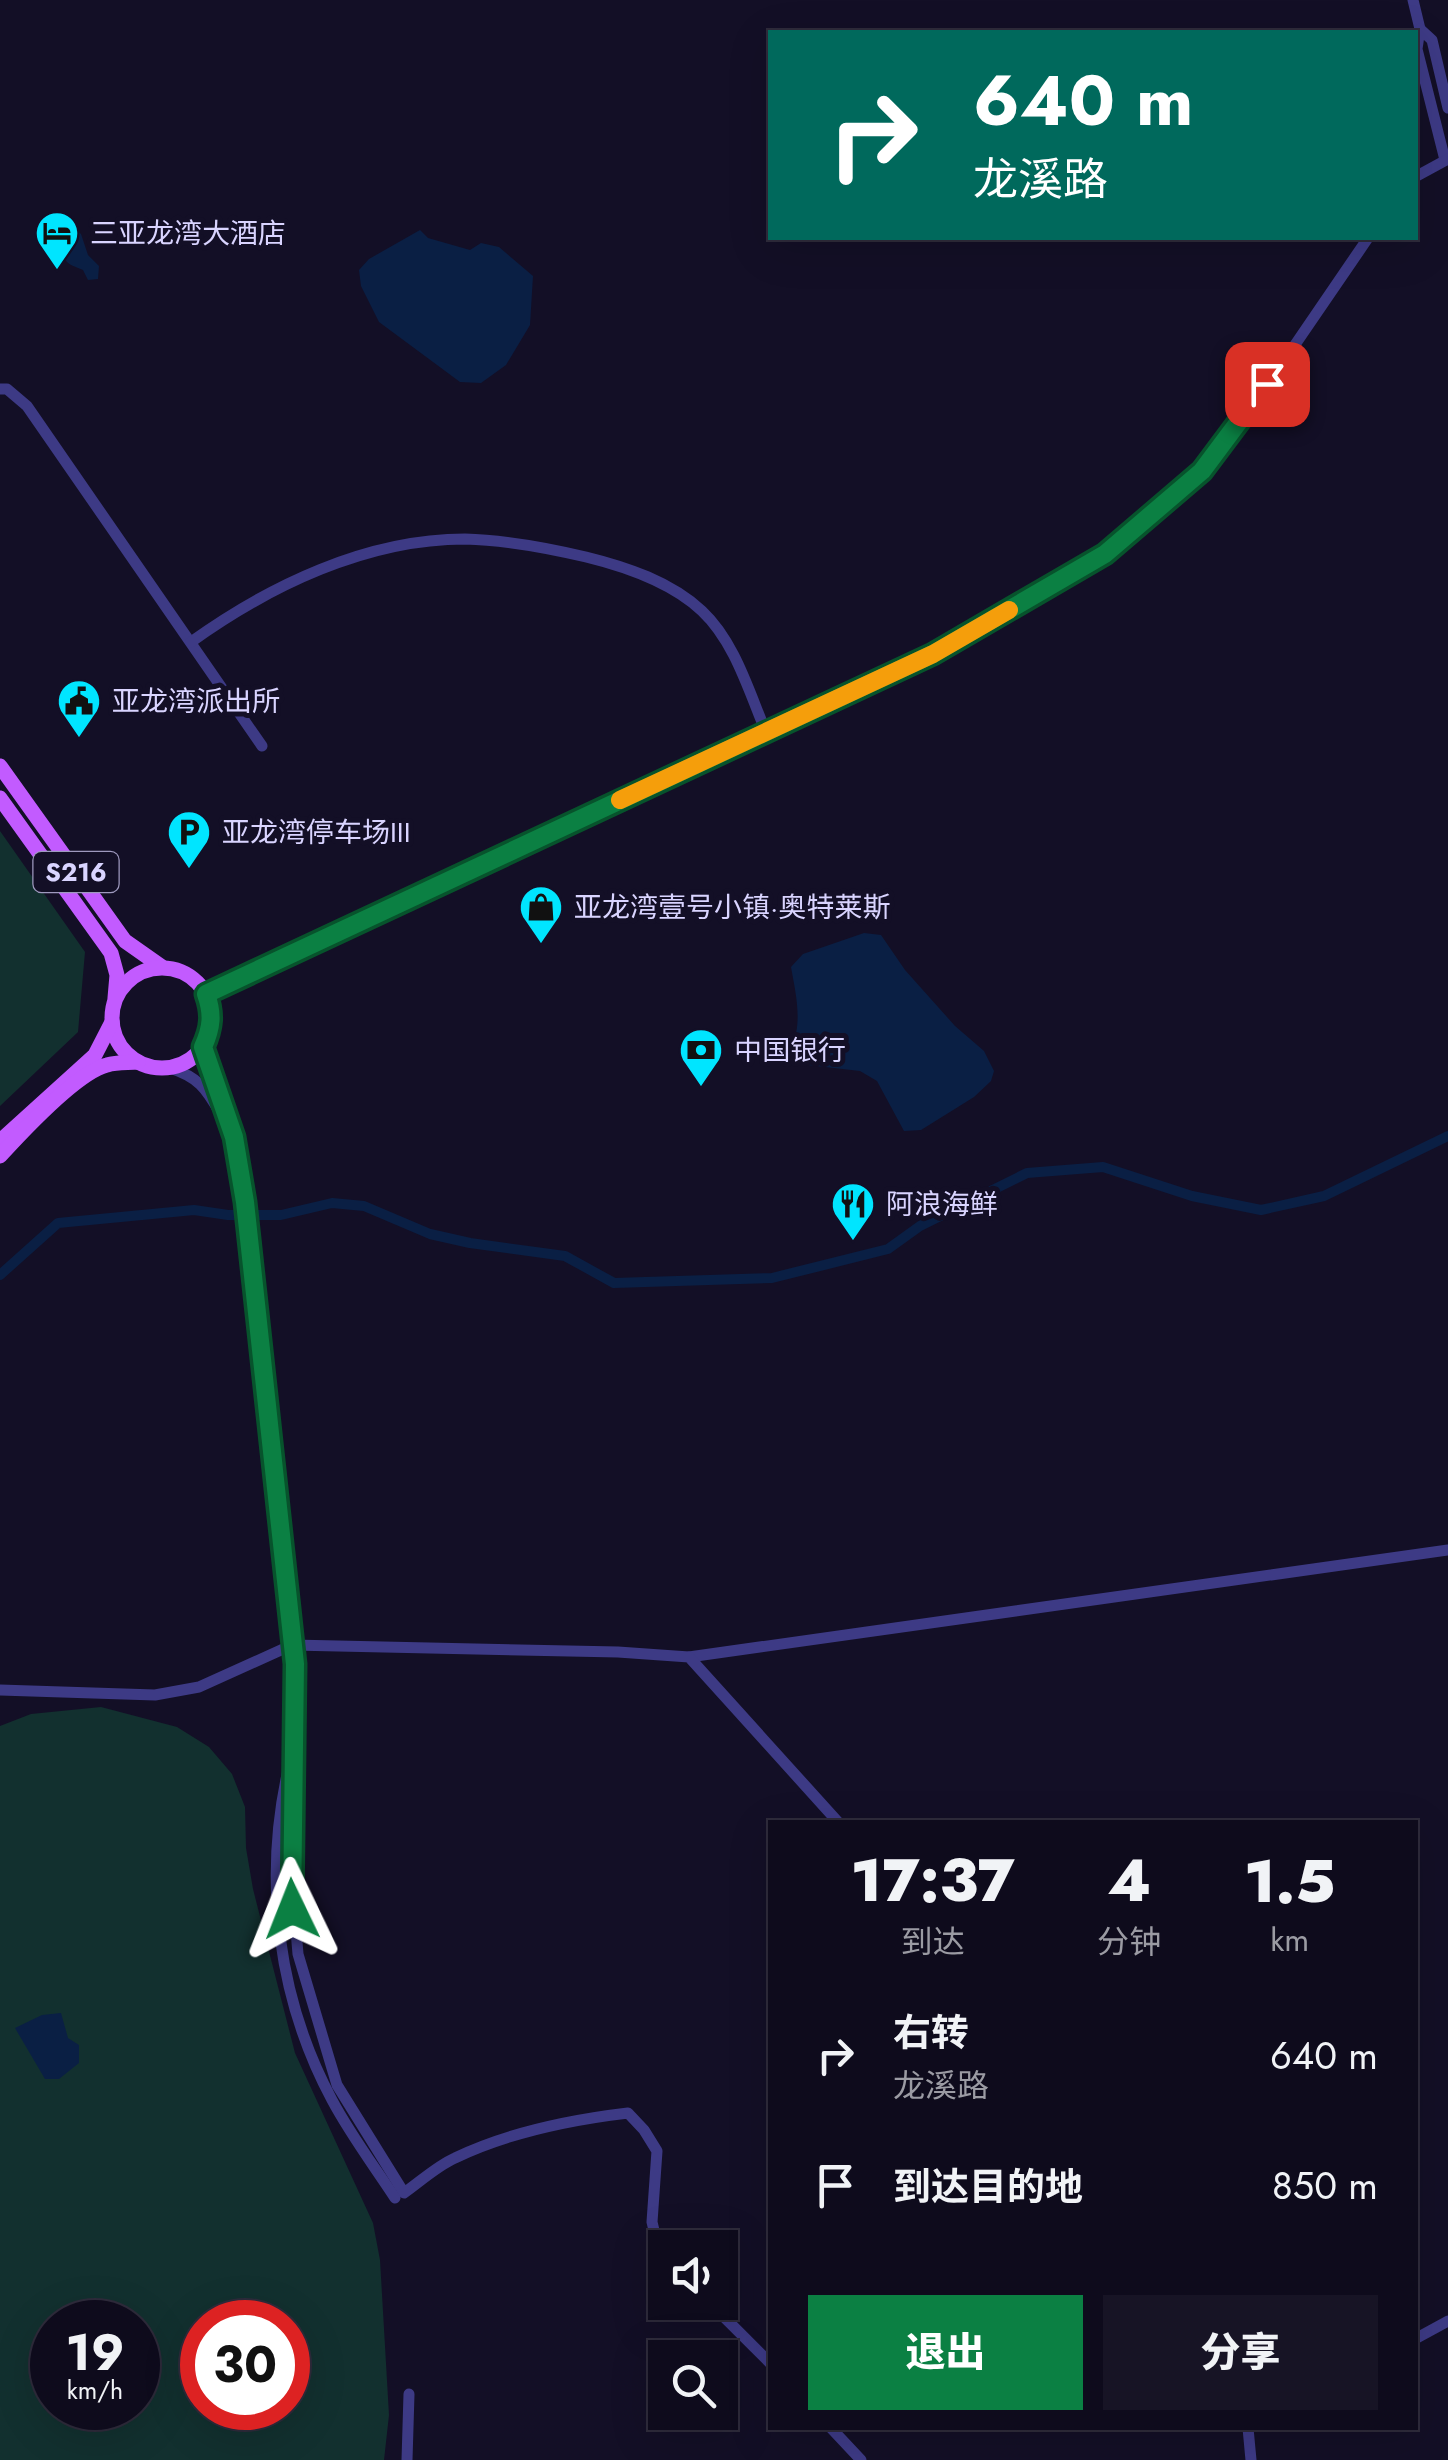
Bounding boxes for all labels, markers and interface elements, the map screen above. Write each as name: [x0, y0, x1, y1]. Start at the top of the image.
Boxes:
text: 640 m: [973, 50, 1193, 151]
icon: right: [808, 70, 938, 200]
text: 龙溪路: [973, 147, 1108, 212]
hotel icon: 三亚龙湾大酒店: [34, 210, 80, 271]
place label: 三亚龙湾大酒店: [90, 213, 286, 254]
pin: [1225, 342, 1310, 427]
icon: arrive: [1240, 357, 1295, 412]
public building icon: 亚龙湾派出所: [56, 678, 102, 739]
place label: 亚龙湾派出所: [112, 681, 280, 722]
parking icon: 亚龙湾停车场III: [166, 809, 212, 870]
place label: 亚龙湾停车场III: [222, 812, 411, 853]
road number: S216: [34, 852, 118, 892]
shop icon: 亚龙湾壹号小镇·奥特莱斯: [518, 884, 564, 945]
place label: 亚龙湾壹号小镇·奥特莱斯: [574, 887, 890, 928]
bank icon: 中国银行: [678, 1027, 724, 1088]
place label: 中国银行: [734, 1030, 846, 1071]
restaurant icon: 阿浪海鲜: [830, 1181, 876, 1242]
place label: 阿浪海鲜: [886, 1184, 998, 1225]
text: 17:37: [851, 1837, 1015, 1924]
text: 4: [1107, 1837, 1151, 1924]
text: 1.5: [1244, 1838, 1335, 1925]
position arrow: [240, 1857, 344, 1961]
text: km: [1270, 1917, 1309, 1963]
text: 到达: [901, 1919, 965, 1965]
text: 分钟: [1097, 1919, 1161, 1965]
text: 右转: [893, 2005, 969, 2060]
icon: right: [808, 2028, 863, 2083]
text: 640 m: [1270, 2028, 1378, 2083]
text: 龙溪路: [893, 2063, 989, 2109]
icon: arrive: [808, 2158, 863, 2213]
text: 850 m: [1272, 2158, 1378, 2213]
text: 到达目的地: [893, 2159, 1083, 2214]
map controls: [648, 2230, 738, 2430]
button: sound: [648, 2230, 738, 2320]
button: 退出: [808, 2295, 1083, 2410]
button: 分享: [1103, 2295, 1378, 2410]
speed limit sign: 30: [180, 2300, 310, 2430]
text: 19: [66, 2316, 124, 2389]
button: search: [648, 2340, 738, 2430]
text: km/h: [67, 2372, 123, 2408]

